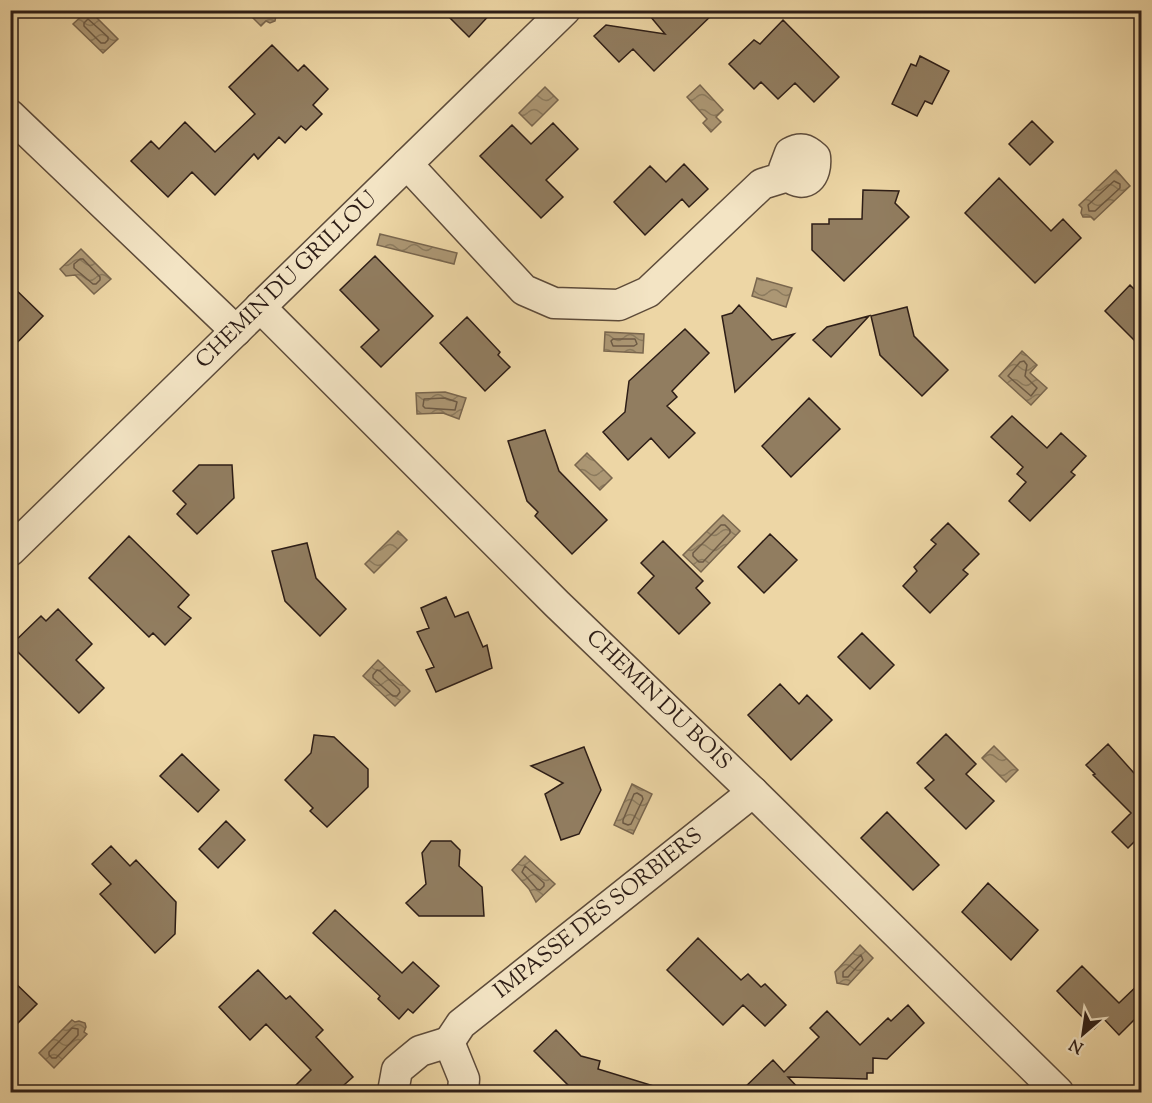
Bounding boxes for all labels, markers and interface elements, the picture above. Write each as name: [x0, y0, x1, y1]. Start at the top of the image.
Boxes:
street label: CHEMIN DU GRILLOU: [189, 185, 385, 377]
street label: CHEMIN DU BOIS: [578, 623, 738, 779]
street label: IMPASSE DES SORBIERS: [488, 821, 710, 1007]
north arrow: [1053, 1004, 1113, 1064]
text: N: [1066, 1032, 1088, 1058]

